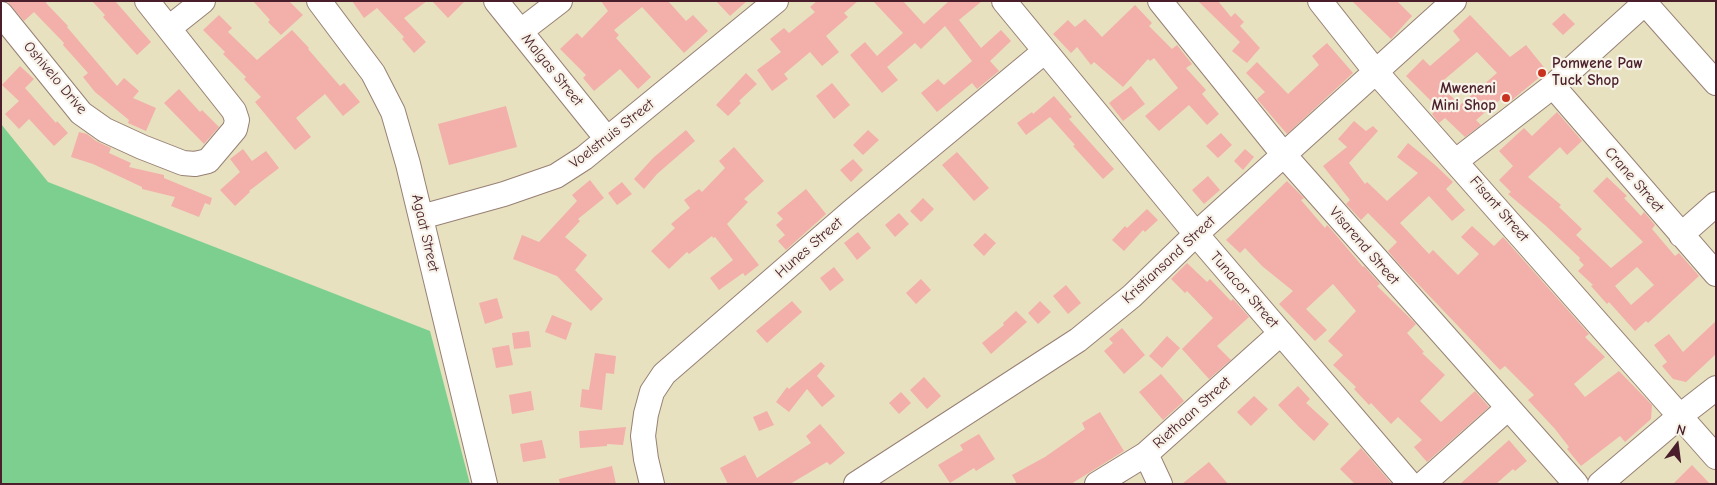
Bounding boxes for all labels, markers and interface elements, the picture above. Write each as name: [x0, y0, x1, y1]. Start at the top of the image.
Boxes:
street label: Malgas Street: [517, 30, 587, 110]
street label: Oshivelo Drive: [19, 38, 91, 118]
place label: Pomwene Paw Tuck Shop: [1552, 55, 1643, 90]
marker: Pomwene Paw Tuck Shop: [1536, 67, 1548, 79]
place label: Mweneni Mini Shop: [1431, 80, 1496, 115]
marker: Mweneni Mini Shop: [1500, 92, 1512, 104]
street label: Voelstruis Street: [566, 95, 658, 173]
street label: Crane Street: [1601, 144, 1667, 216]
street label: Fisant Street: [1466, 172, 1532, 246]
street label: Agaat Street: [407, 192, 443, 274]
street label: Visarend Street: [1325, 203, 1403, 289]
street label: Kristiansand Street: [1119, 212, 1219, 308]
street label: Hunes Street: [772, 214, 846, 282]
street label: Tunacor Street: [1206, 248, 1282, 332]
street label: Riethaan Street: [1149, 373, 1235, 453]
north arrow: [1652, 420, 1702, 470]
text: N: [1674, 421, 1688, 439]

